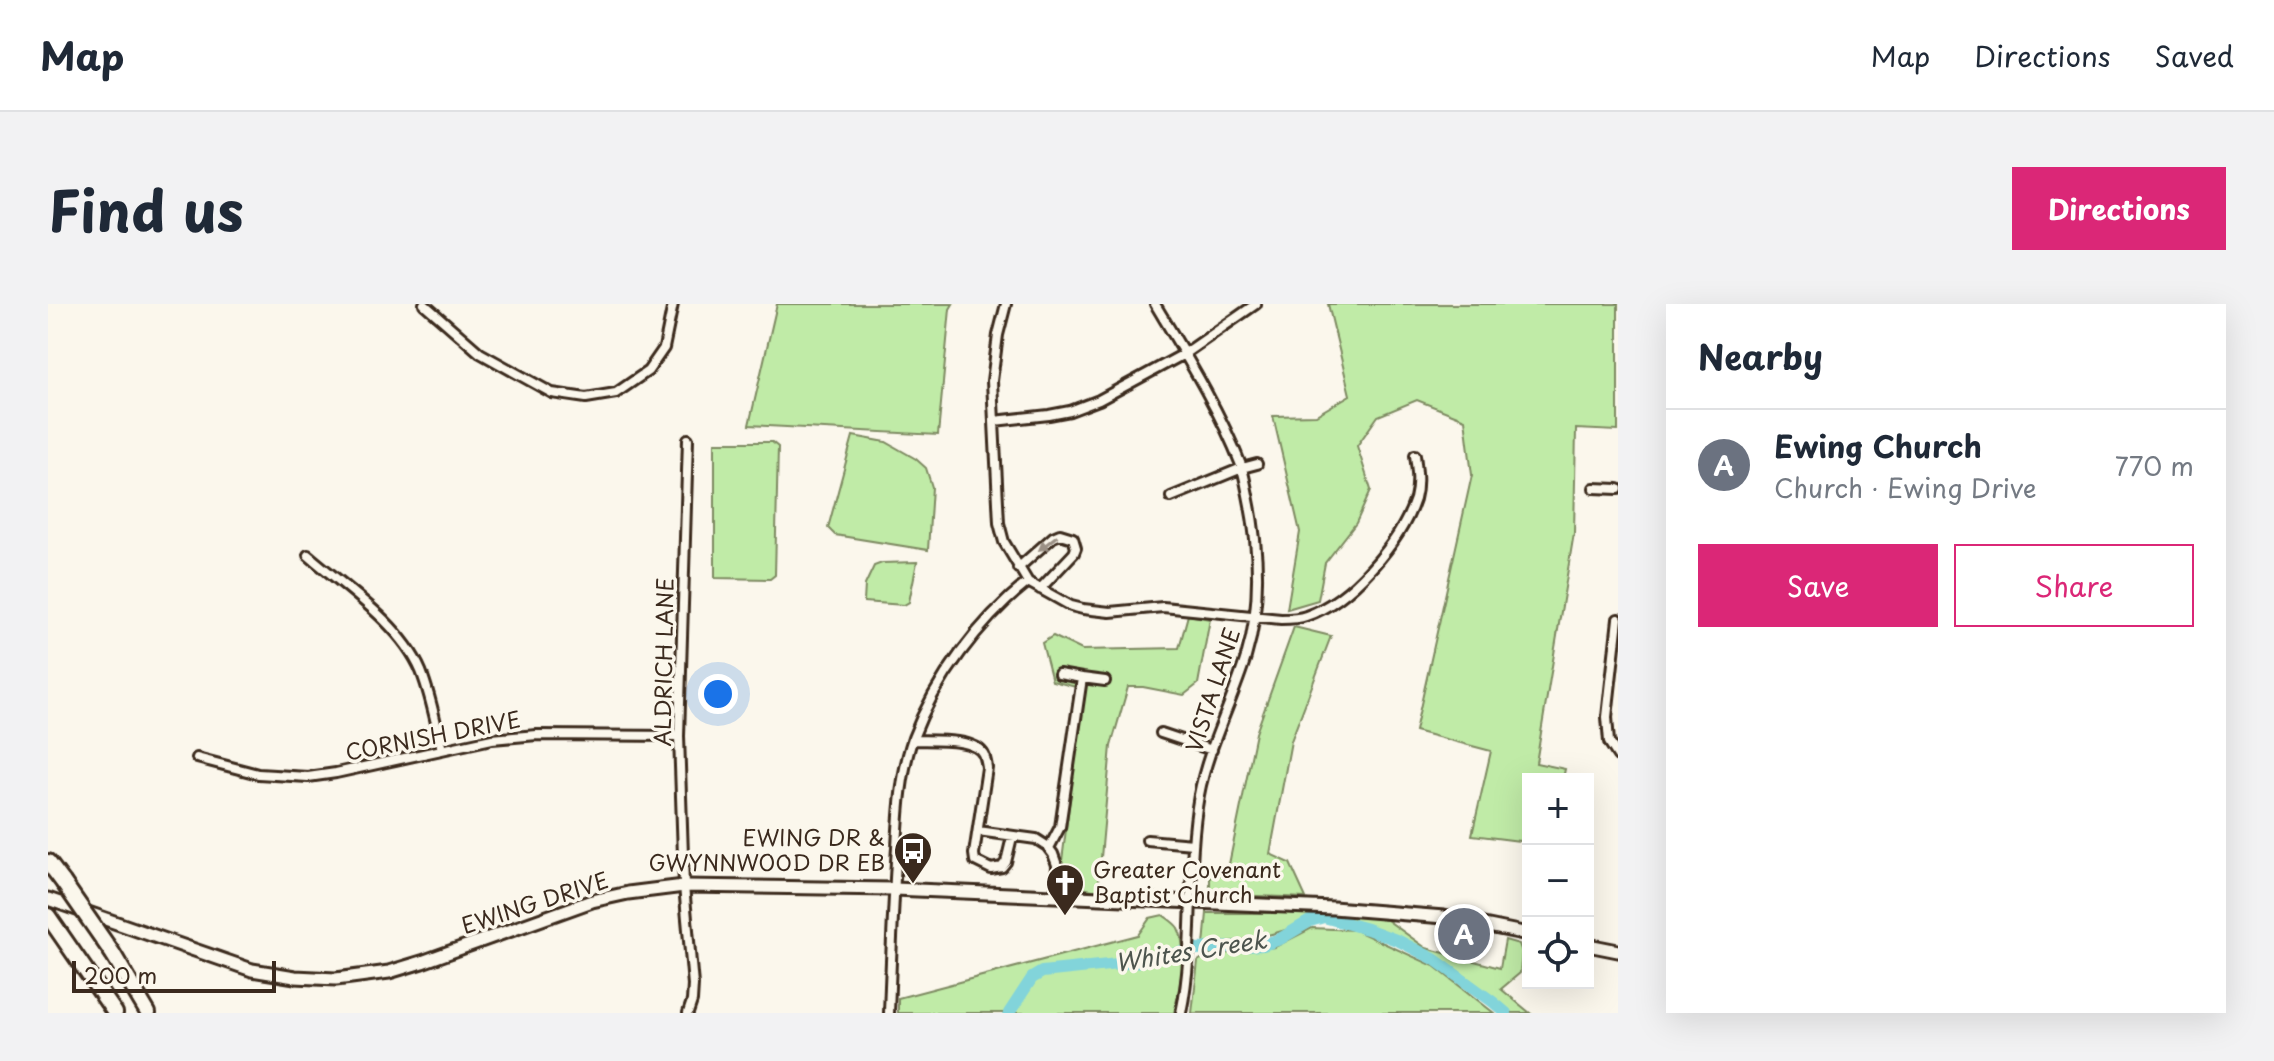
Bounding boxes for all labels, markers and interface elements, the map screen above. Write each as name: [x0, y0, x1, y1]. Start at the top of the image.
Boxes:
text: Map: [40, 27, 124, 84]
text: Map: [1871, 34, 1930, 77]
text: Directions: [1974, 34, 2111, 77]
text: Saved: [2155, 34, 2234, 77]
text: Find us: [48, 166, 244, 251]
button: Directions: [2012, 167, 2226, 250]
text: Nearby: [1698, 330, 1823, 382]
text: Ewing Church: [1774, 423, 1982, 468]
text: A: [1714, 446, 1734, 485]
text: 770 m: [2115, 446, 2194, 485]
text: Church · Ewing Drive: [1774, 468, 2037, 507]
one-way arrow: [1038, 535, 1058, 551]
button: Save: [1698, 544, 1938, 627]
button: Share: [1954, 544, 2194, 627]
street label: ALDRICH LANE: [645, 577, 680, 747]
street label: VISTA LANE: [1176, 623, 1247, 756]
your location: [698, 674, 738, 714]
street label: CORNISH DRIVE: [342, 701, 523, 768]
map controls: [1522, 773, 1594, 989]
button: +: [1522, 773, 1594, 845]
place label: EWING DR & GWYNNWOOD DR EB: [648, 820, 885, 878]
bus stop icon: EWING DR & GWYNNWOOD DR EB: [892, 830, 934, 885]
button: −: [1522, 845, 1594, 917]
place label: Greater Covenant Baptist Church: [1093, 852, 1281, 910]
street label: EWING DRIVE: [457, 862, 612, 941]
church icon: Greater Covenant Baptist Church: [1044, 862, 1086, 917]
pin: A: [1438, 904, 1490, 964]
button: locate: [1522, 917, 1594, 989]
water label: Whites Creek: [1112, 920, 1270, 980]
scale bar: [72, 957, 276, 993]
text: 200 m: [84, 958, 157, 991]

